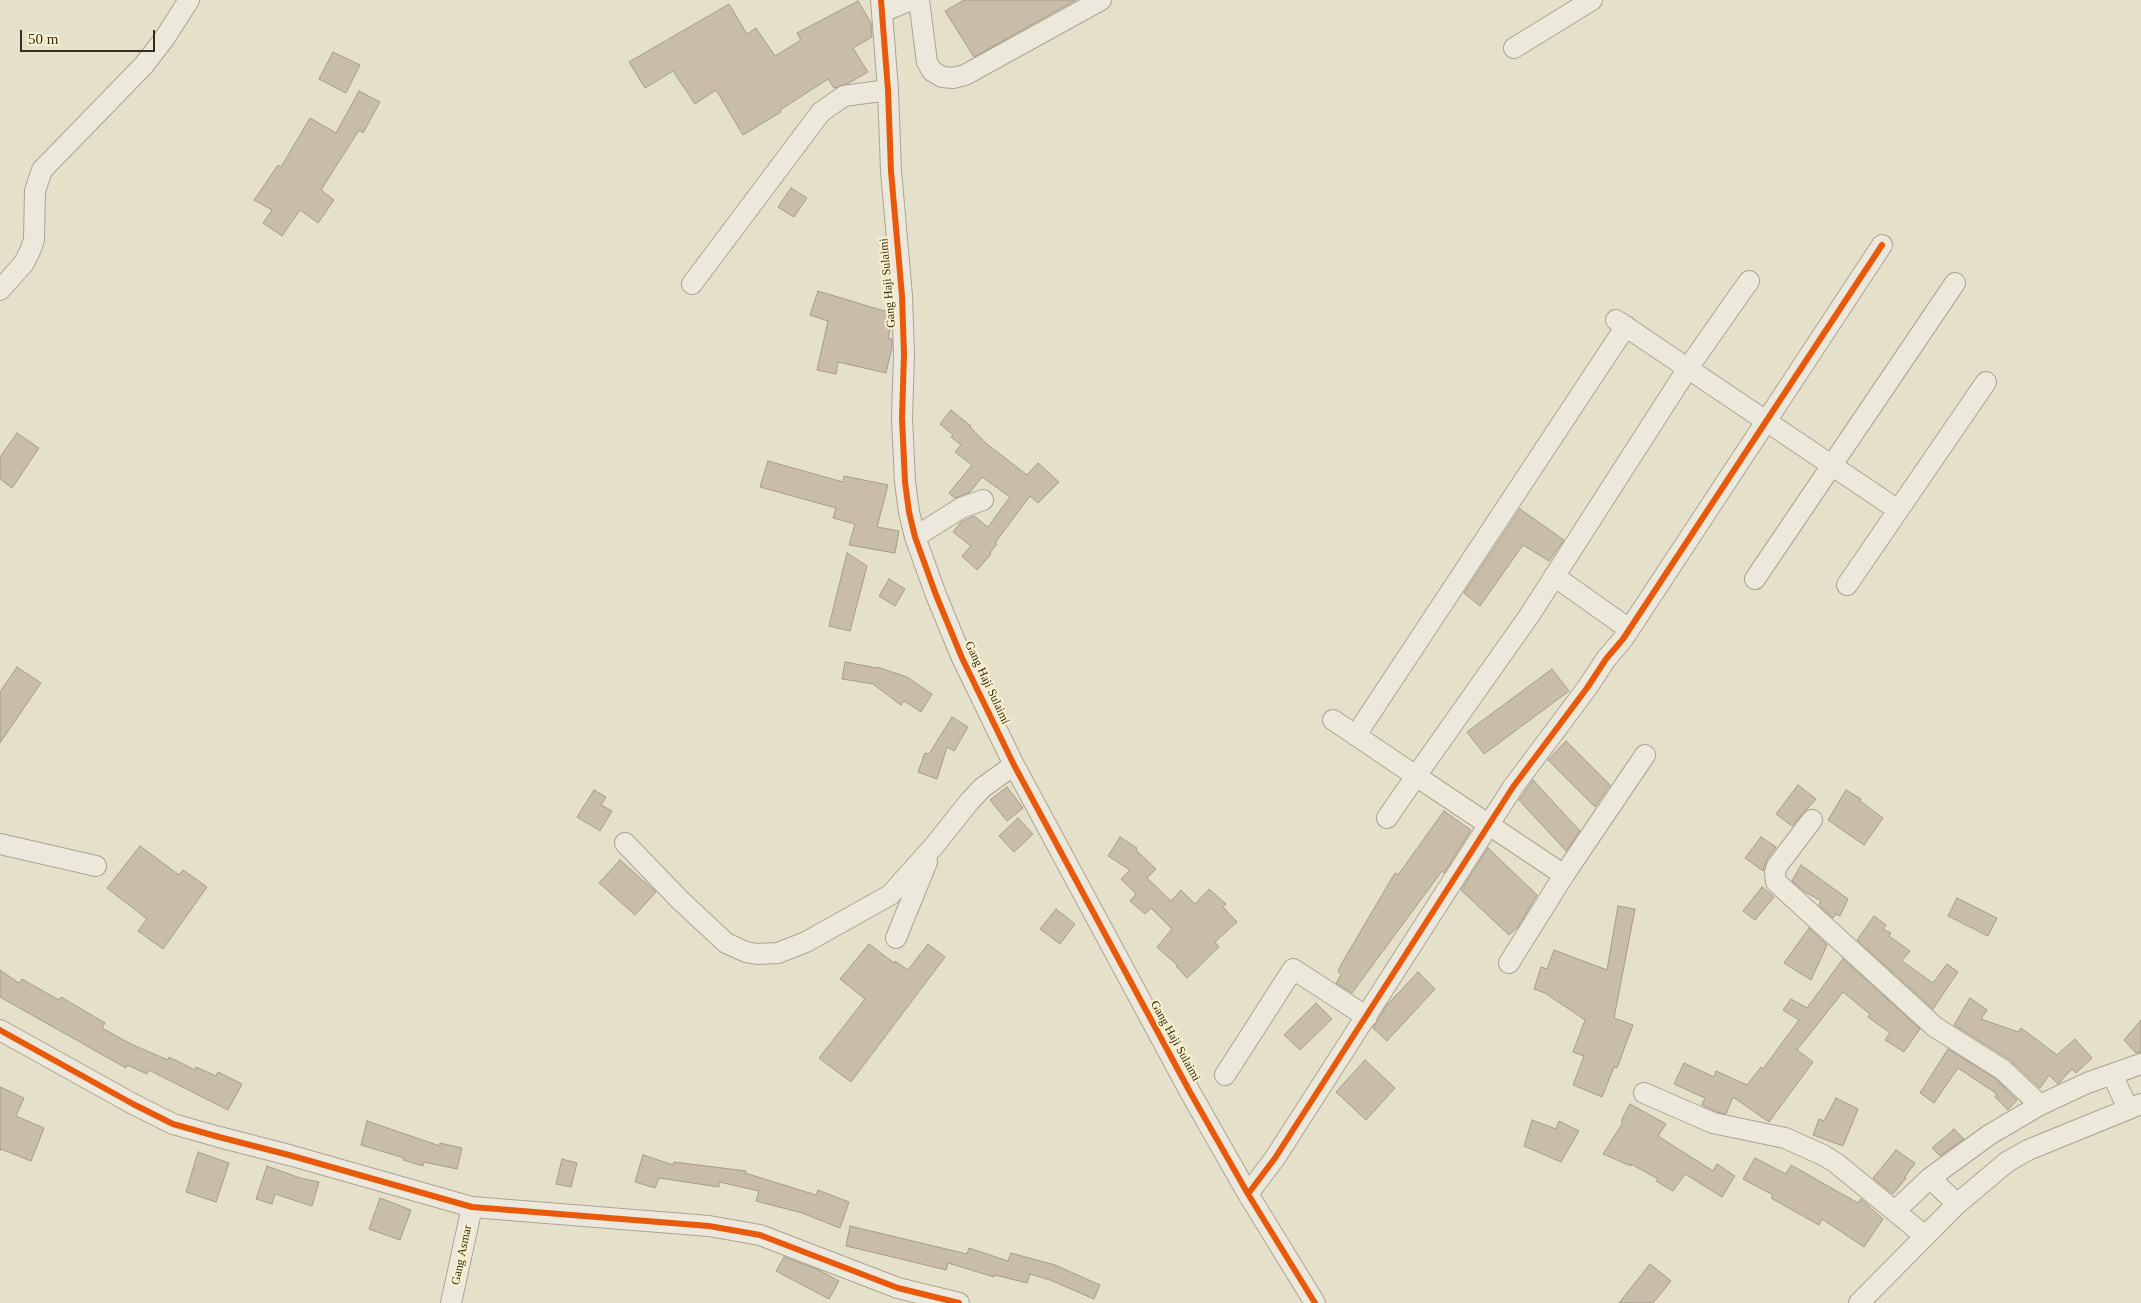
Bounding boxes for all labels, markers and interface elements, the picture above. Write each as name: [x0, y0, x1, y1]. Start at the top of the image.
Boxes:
scale bar: [22, 20, 158, 52]
text: 50 m: [28, 31, 58, 47]
street label: Gang Haji Sulaimi: [877, 238, 899, 328]
street label: Gang Haji Sulaimi: [961, 639, 1013, 727]
street label: Gang Haji Sulaimi: [1147, 998, 1203, 1084]
street label: Gang Asmar: [449, 1224, 475, 1286]

